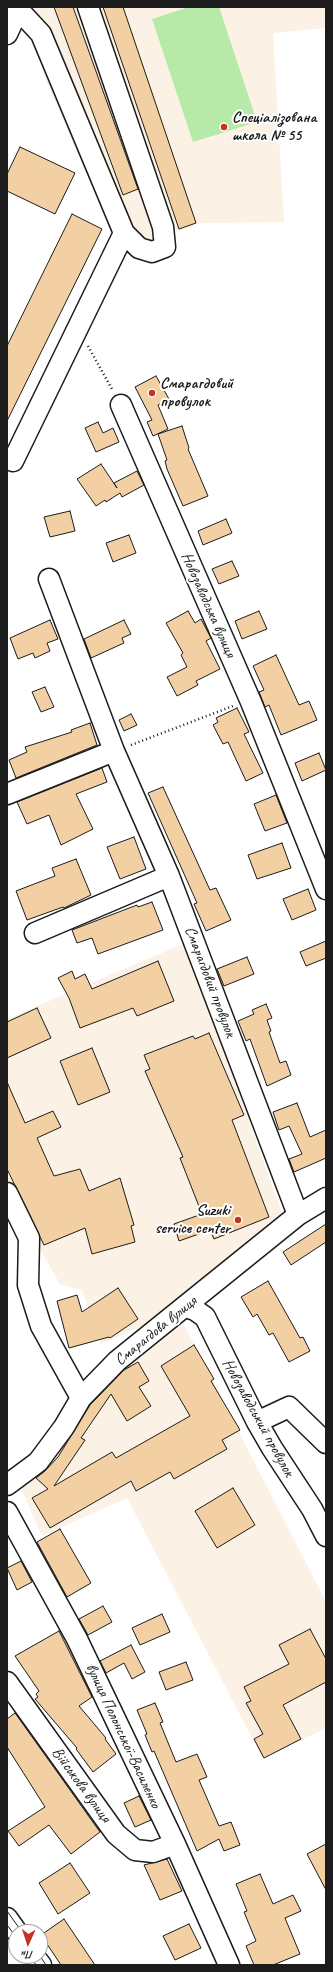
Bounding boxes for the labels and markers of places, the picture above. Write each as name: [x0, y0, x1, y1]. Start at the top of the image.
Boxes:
place label: Спеціалізована школа № 55: [232, 108, 317, 146]
marker: Спеціалізована школа № 55: [219, 122, 229, 132]
place label: Смарагдовий провулок: [160, 374, 233, 412]
marker: Смарагдовий провулок: [147, 388, 157, 398]
place label: Suzuki service center: [155, 1201, 230, 1239]
marker: Suzuki service center: [233, 1215, 243, 1225]

